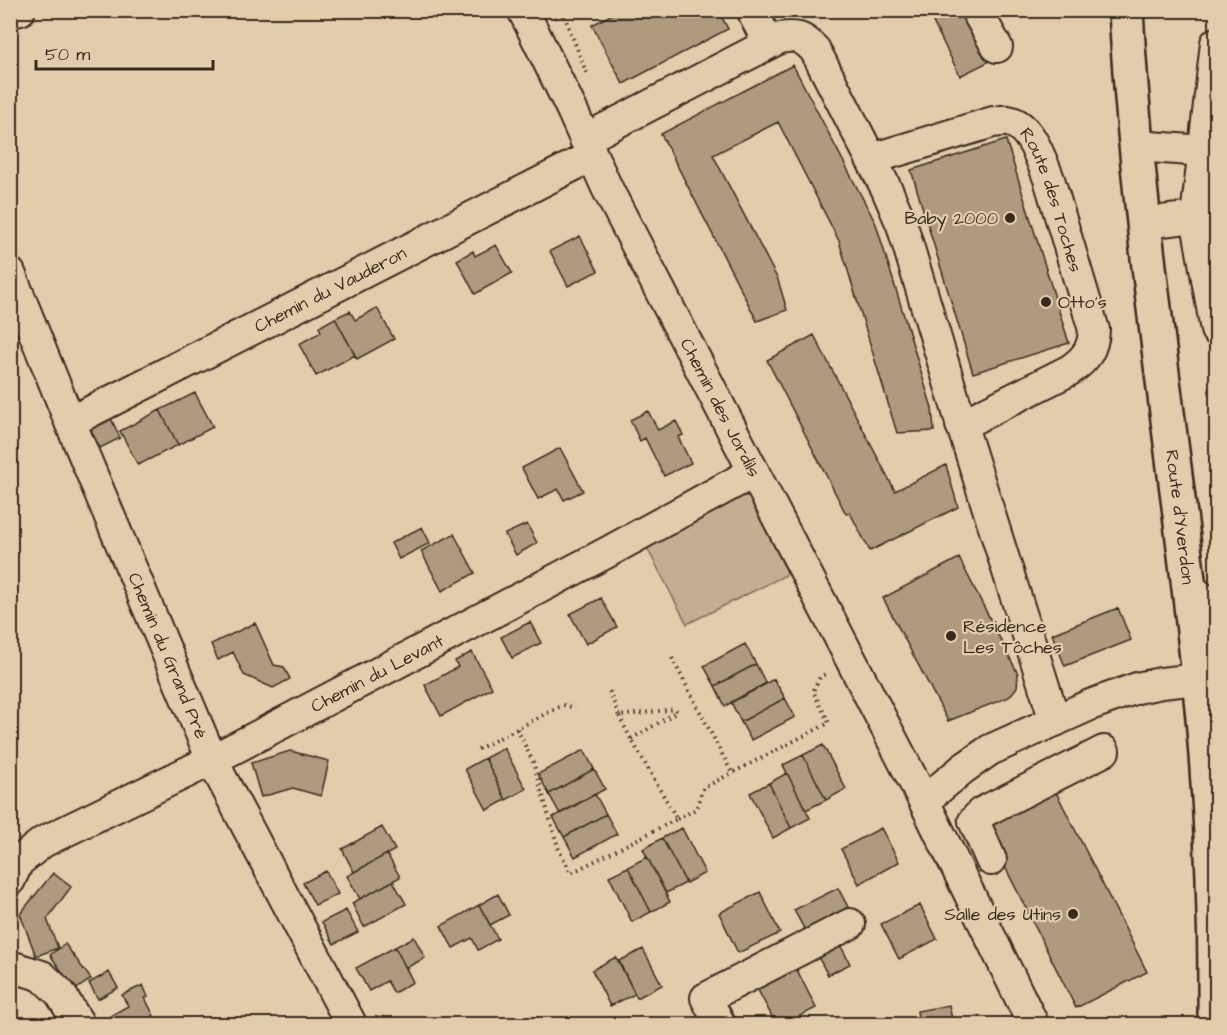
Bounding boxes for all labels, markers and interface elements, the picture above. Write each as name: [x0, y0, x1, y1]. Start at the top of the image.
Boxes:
scale bar: [36, 33, 213, 71]
text: 50 m: [45, 42, 90, 67]
street label: Route des Toches: [1014, 122, 1088, 275]
place label: Baby 2000: [904, 206, 998, 232]
marker: Baby 2000: [1003, 211, 1017, 225]
street label: Chemin du Vauderon: [250, 241, 411, 339]
place label: Otto's: [1058, 290, 1107, 315]
marker: Otto's: [1039, 295, 1053, 309]
street label: Chemin des Jordils: [674, 334, 766, 481]
street label: Route d'Yverdon: [1159, 448, 1201, 586]
street label: Chemin du Grand Pré: [122, 569, 214, 743]
place label: Résidence Les Tôches: [963, 614, 1062, 660]
street label: Chemin du Levant: [306, 628, 449, 719]
marker: Résidence Les Tôches: [944, 629, 958, 643]
place label: Salle des Utins: [944, 902, 1061, 927]
marker: Salle des Utins: [1066, 907, 1080, 921]

